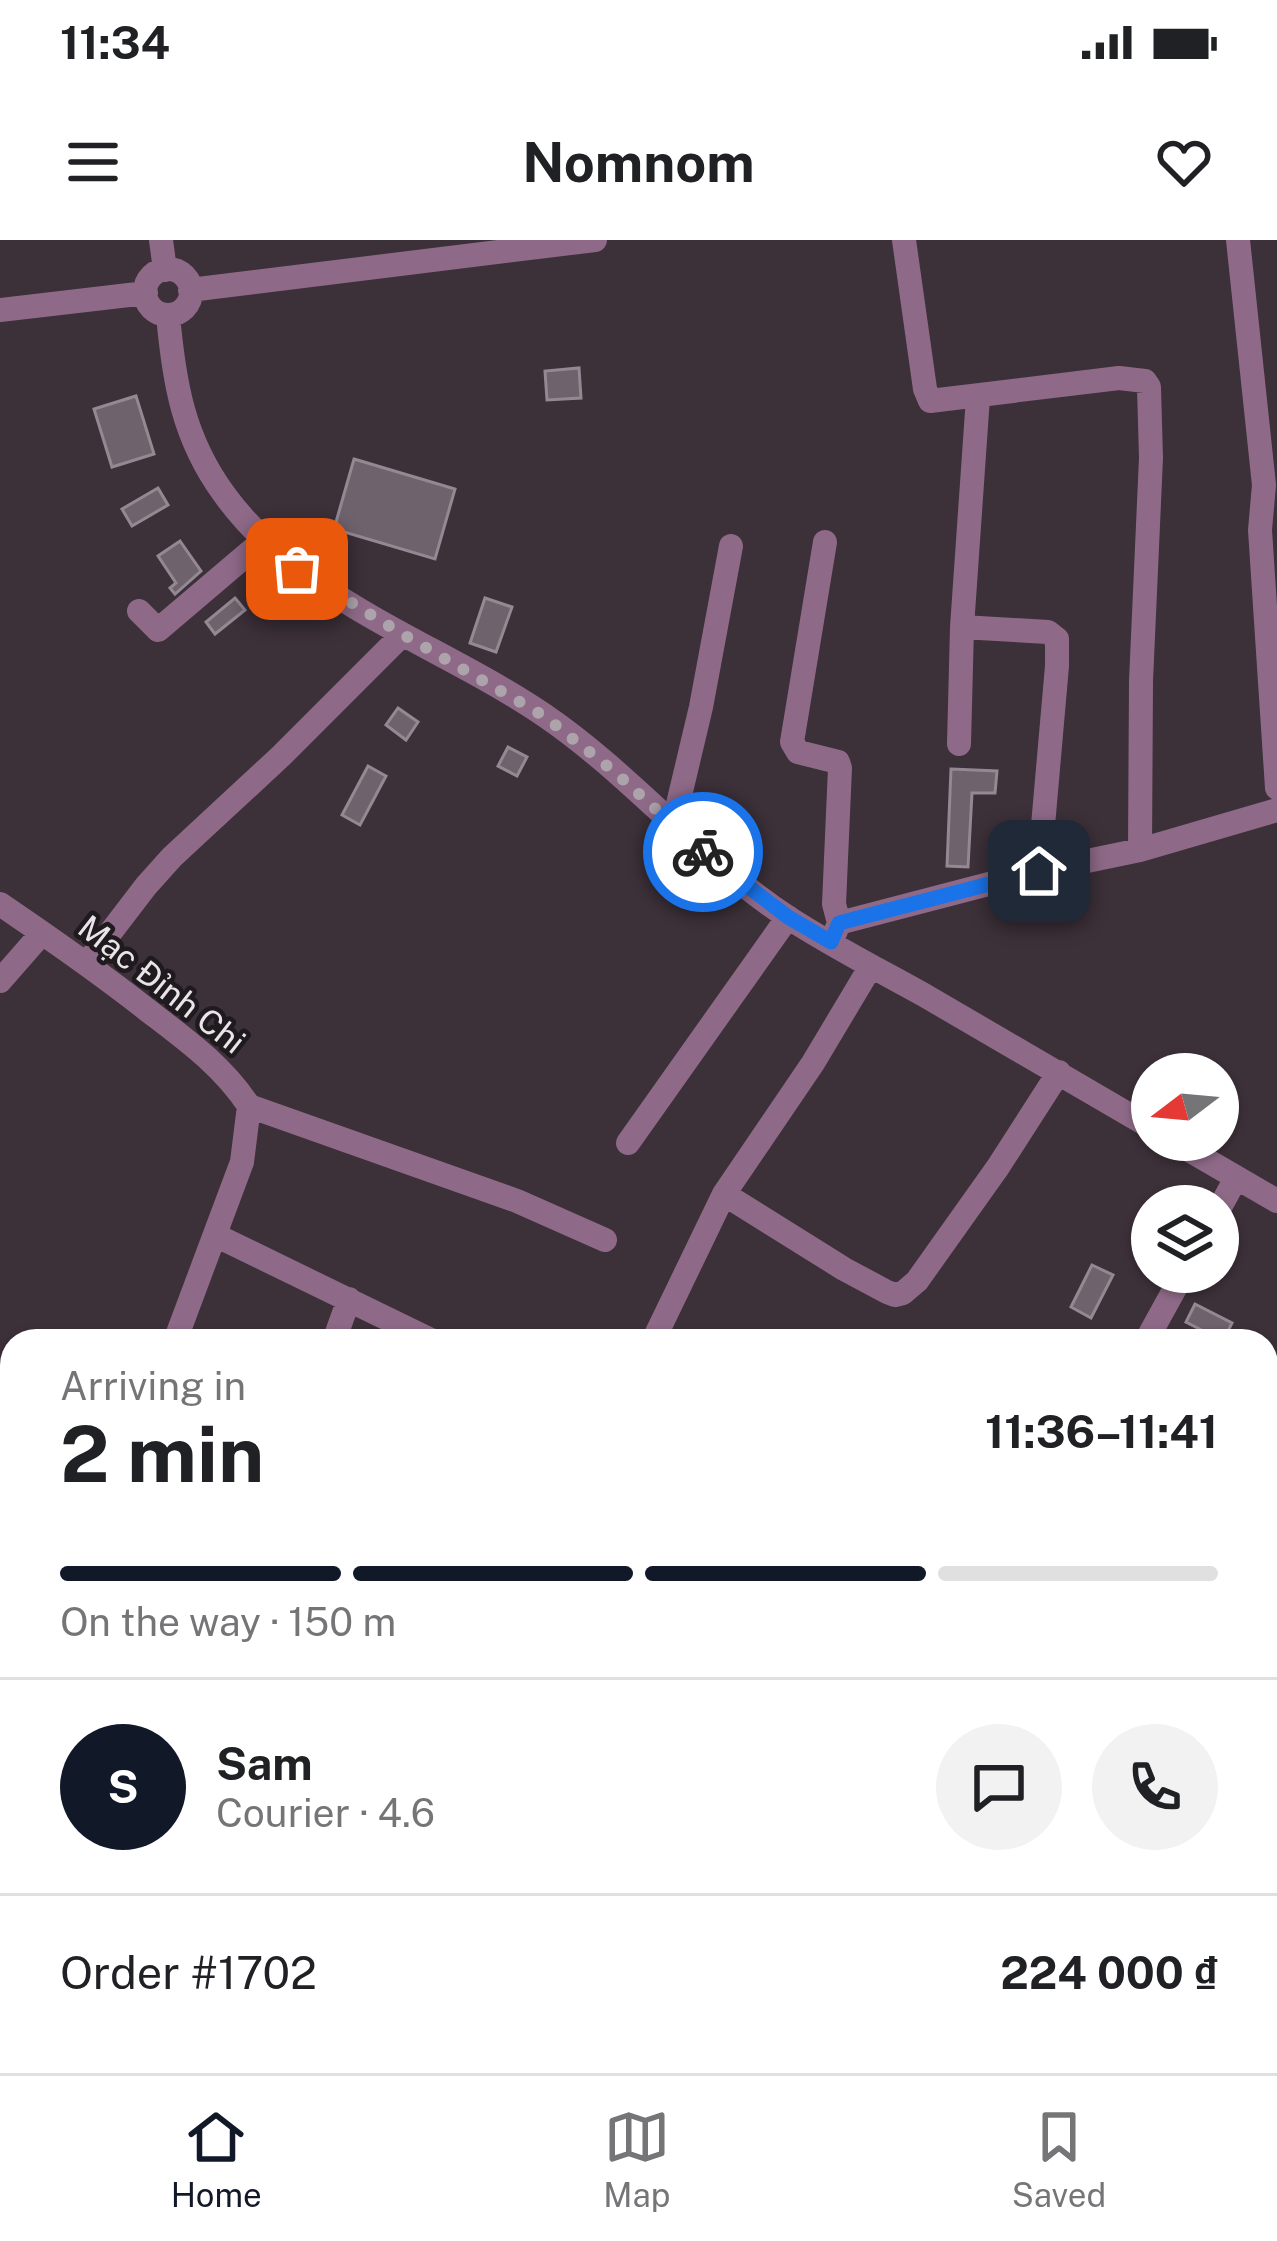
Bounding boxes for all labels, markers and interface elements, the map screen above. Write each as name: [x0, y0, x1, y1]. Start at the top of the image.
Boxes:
text: 11:34: [60, 16, 170, 69]
icon: menu: [60, 129, 126, 195]
icon: heart: [1151, 129, 1217, 195]
text: Nomnom: [522, 131, 755, 194]
pin: [246, 518, 348, 620]
icon: bag: [264, 536, 330, 602]
courier: [643, 792, 763, 912]
icon: bike: [670, 819, 736, 885]
pin: [988, 820, 1090, 922]
icon: home: [1006, 838, 1072, 904]
street label: Mạc Đỉnh Chi: [71, 907, 253, 1061]
north arrow: [1131, 1053, 1239, 1161]
map controls: [1131, 1053, 1239, 1293]
button: layers: [1131, 1185, 1239, 1293]
text: Arriving in: [60, 1363, 246, 1409]
text: 11:36–11:41: [985, 1405, 1218, 1458]
text: 2 min: [60, 1408, 264, 1500]
text: On the way · 150 m: [60, 1599, 396, 1645]
button: chat: [936, 1724, 1062, 1850]
button: phone: [1092, 1724, 1218, 1850]
text: Sam: [216, 1737, 313, 1790]
text: S: [107, 1760, 139, 1813]
text: Courier · 4.6: [216, 1790, 435, 1836]
text: Order #1702: [60, 1946, 317, 1999]
text: 224 000 ₫: [1000, 1946, 1218, 1999]
tab: Home: [171, 2104, 262, 2214]
tab: Map: [603, 2104, 670, 2214]
tab: Saved: [1012, 2104, 1106, 2214]

